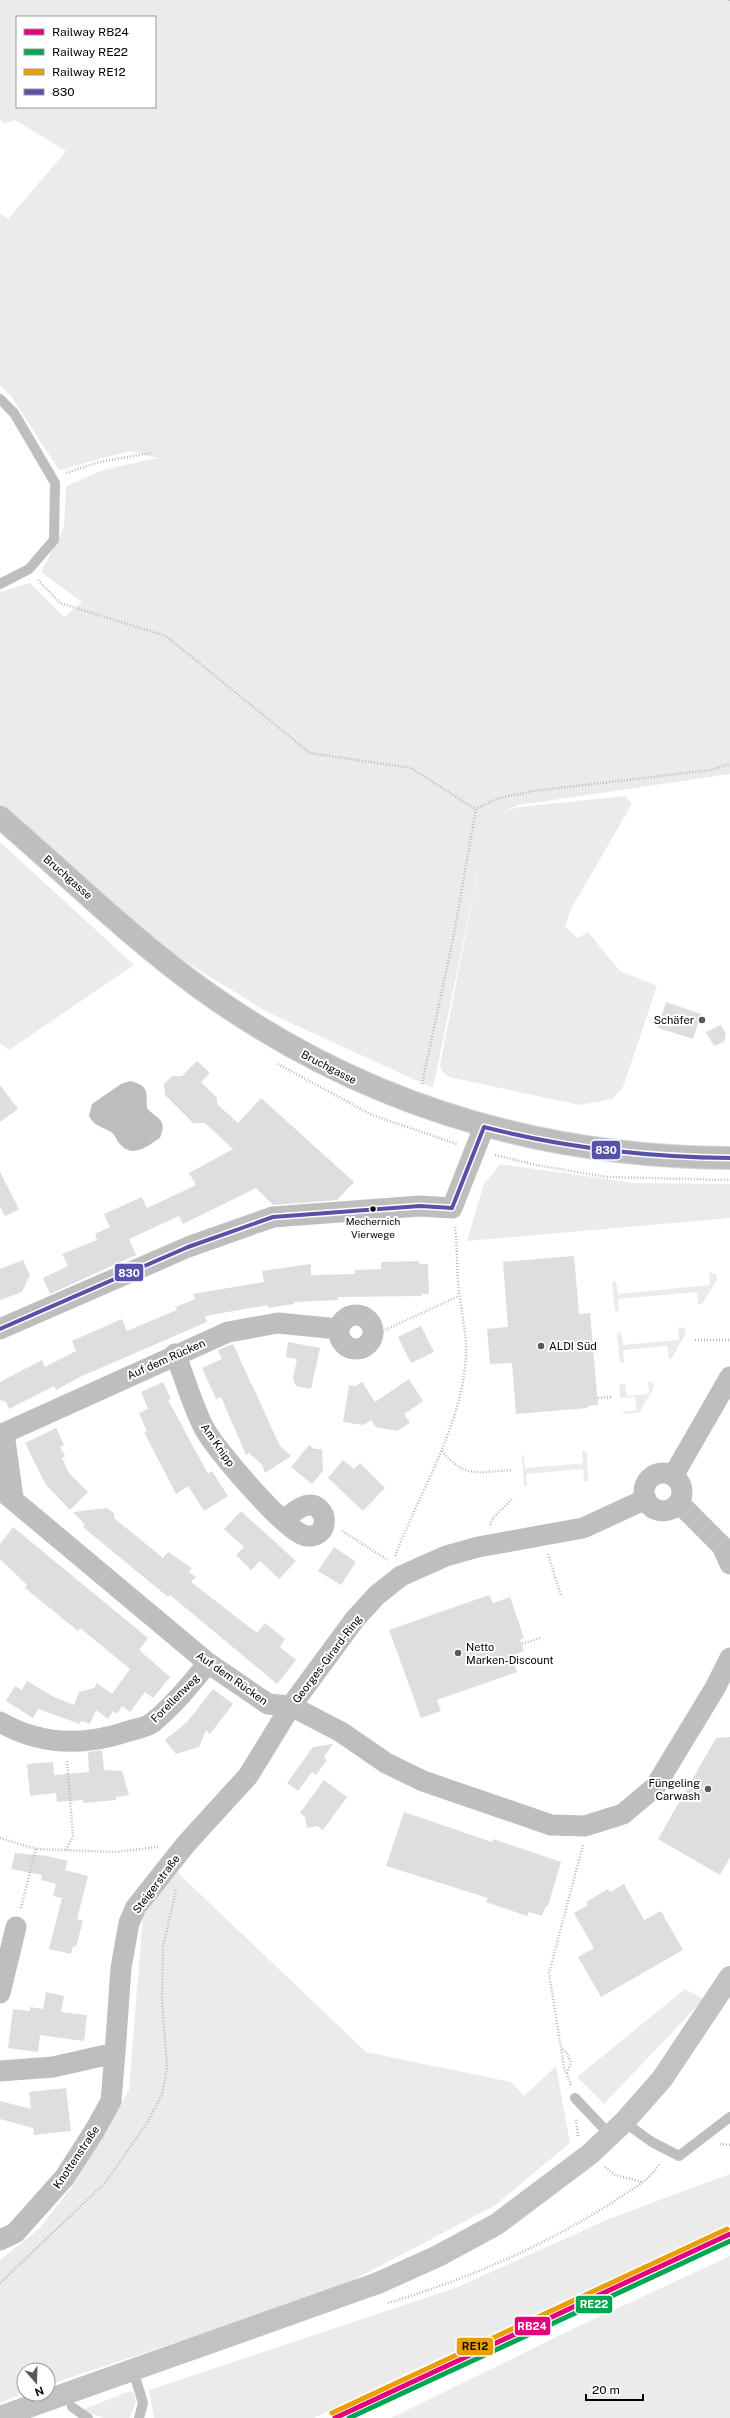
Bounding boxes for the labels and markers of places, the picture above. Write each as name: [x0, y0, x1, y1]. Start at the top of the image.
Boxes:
place label: Schäfer: [654, 1014, 694, 1026]
marker: Schäfer: [697, 1015, 707, 1025]
marker: Mechernich Vierwege: [368, 1204, 378, 1214]
place label: Mechernich Vierwege: [346, 1215, 401, 1240]
place label: ALDI Süd: [549, 1340, 597, 1352]
marker: ALDI Süd: [536, 1341, 546, 1351]
place label: Netto Marken-Discount: [466, 1641, 554, 1666]
marker: Netto Marken-Discount: [453, 1648, 463, 1658]
place label: Füngeling Carwash: [649, 1777, 700, 1802]
marker: Füngeling Carwash: [703, 1784, 713, 1794]

